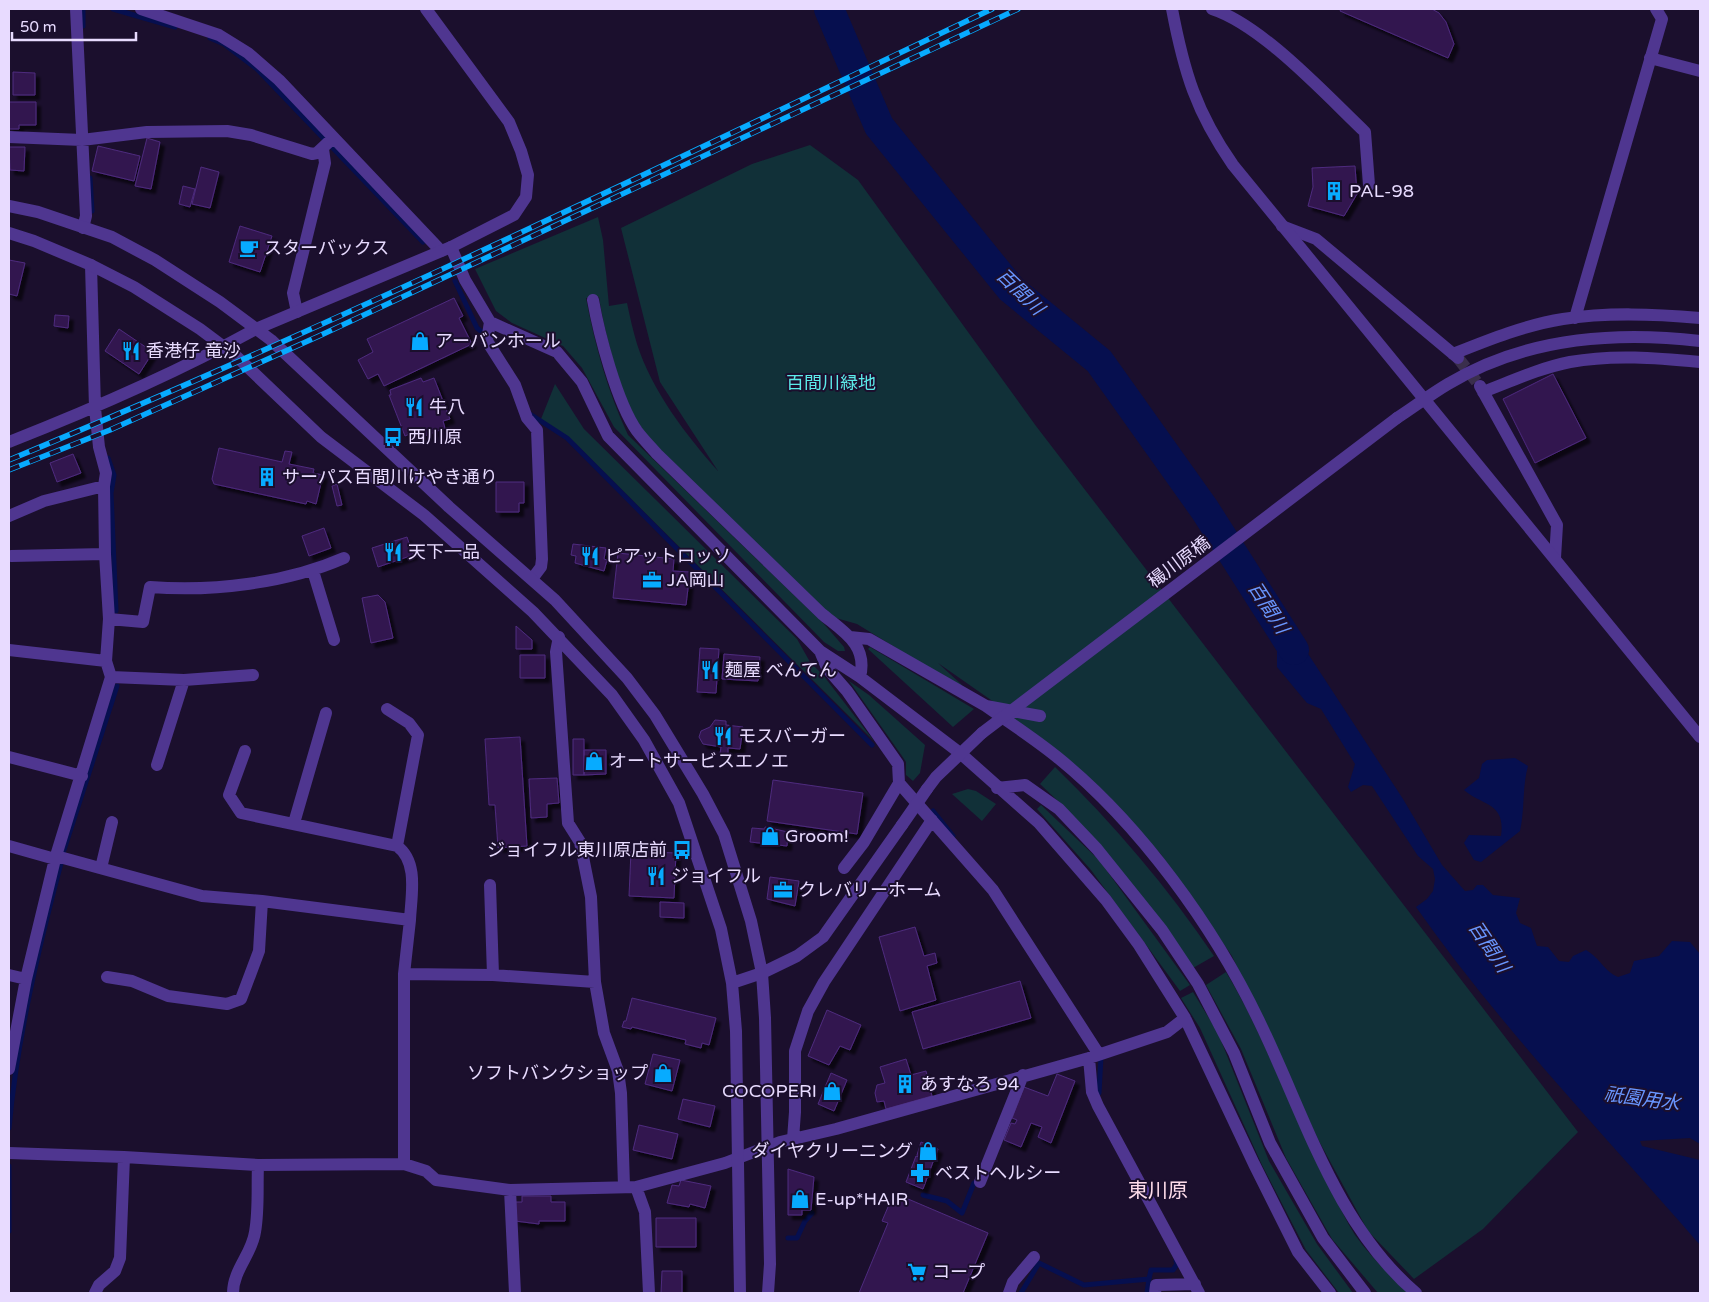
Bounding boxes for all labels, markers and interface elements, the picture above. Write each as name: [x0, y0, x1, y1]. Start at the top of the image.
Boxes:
scale bar: [12, 10, 136, 42]
text: 50 m: [20, 18, 57, 36]
building icon: PAL-98: [1323, 180, 1345, 202]
place label: PAL-98: [1349, 180, 1414, 202]
cafe icon: スターバックス: [238, 237, 260, 259]
place label: スターバックス: [264, 237, 389, 259]
water label: 百間川: [992, 264, 1050, 321]
shop icon: アーバンホール: [409, 330, 431, 352]
place label: アーバンホール: [435, 330, 561, 352]
restaurant icon: 香港仔 竜沙: [120, 340, 142, 362]
place label: 香港仔 竜沙: [146, 340, 241, 362]
park label: 百間川緑地: [786, 372, 876, 394]
restaurant icon: 牛八: [403, 396, 425, 418]
place label: 牛八: [429, 396, 465, 418]
bus stop icon: 西川原: [382, 426, 404, 448]
place label: 西川原: [408, 426, 462, 448]
building icon: サーパス百間川けやき通り: [256, 466, 278, 488]
place label: サーパス百間川けやき通り: [282, 466, 498, 488]
street label: 穝川原橋: [1144, 532, 1214, 592]
restaurant icon: 天下一品: [382, 541, 404, 563]
place label: 天下一品: [408, 541, 480, 563]
restaurant icon: ピアットロッソ: [579, 545, 601, 567]
place label: ピアットロッソ: [605, 545, 731, 567]
office icon: JA岡山: [641, 569, 663, 591]
place label: JA岡山: [667, 569, 725, 591]
water label: 百間川: [1243, 578, 1294, 640]
restaurant icon: 麺屋 べんてん: [699, 659, 721, 681]
place label: 麺屋 べんてん: [725, 659, 837, 681]
restaurant icon: モスバーガー: [712, 725, 734, 747]
place label: モスバーガー: [738, 725, 846, 747]
shop icon: オートサービスエノエ: [583, 750, 605, 772]
place label: オートサービスエノエ: [609, 750, 789, 772]
shop icon: Groom!: [759, 825, 781, 847]
place label: Groom!: [785, 825, 849, 847]
place label: ジョイフル東川原店前: [487, 839, 667, 861]
bus stop icon: ジョイフル東川原店前: [671, 839, 693, 861]
restaurant icon: ジョイフル: [645, 865, 667, 887]
place label: ジョイフル: [671, 865, 761, 887]
office icon: クレバリーホーム: [772, 879, 794, 901]
place label: クレバリーホーム: [798, 879, 941, 901]
water label: 百間川: [1464, 917, 1515, 978]
place label: ソフトバンクショップ: [467, 1062, 648, 1084]
shop icon: ソフトバンクショップ: [652, 1062, 674, 1084]
building icon: あすなろ 94: [894, 1073, 916, 1095]
place label: あすなろ 94: [920, 1073, 1019, 1095]
place label: COCOPERI: [722, 1080, 817, 1102]
shop icon: COCOPERI: [821, 1080, 843, 1102]
water label: 祇園用水: [1603, 1083, 1683, 1115]
place label: ダイヤクリーニング: [752, 1140, 913, 1162]
shop icon: ダイヤクリーニング: [917, 1140, 939, 1162]
pharmacy icon: ベストヘルシー: [909, 1162, 931, 1184]
place label: ベストヘルシー: [935, 1162, 1061, 1184]
district label: 東川原: [1128, 1179, 1188, 1203]
shop icon: E-up*HAIR: [789, 1188, 811, 1210]
place label: E-up*HAIR: [815, 1188, 908, 1210]
supermarket icon: コープ: [906, 1261, 928, 1283]
place label: コープ: [932, 1261, 985, 1283]

